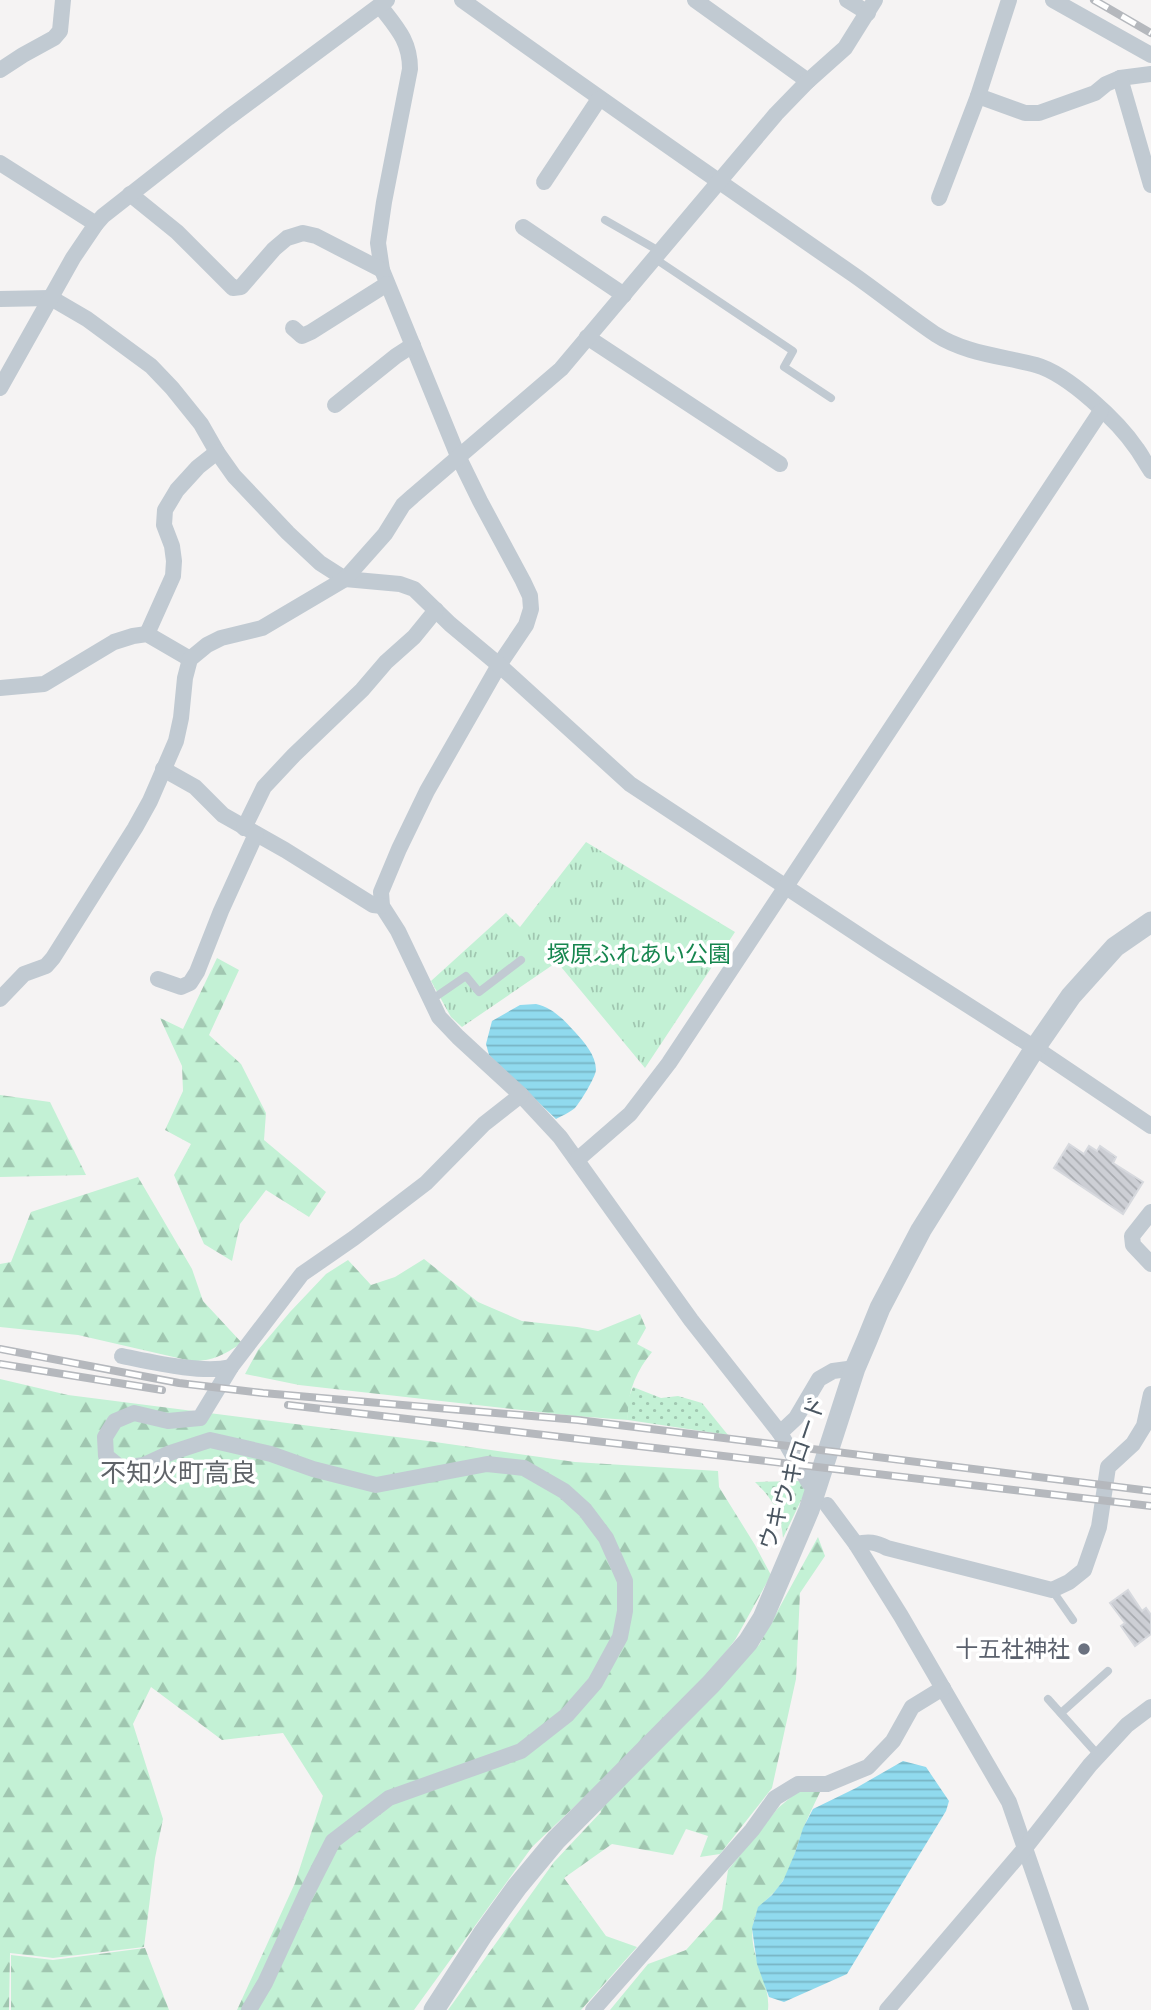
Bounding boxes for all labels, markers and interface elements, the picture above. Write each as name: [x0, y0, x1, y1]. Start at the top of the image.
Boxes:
park label: 塚原ふれあい公園: [547, 939, 731, 967]
street label: ウキウキロード: [752, 1392, 830, 1553]
district label: 不知火町高良: [100, 1456, 256, 1488]
place label: 十五社神社: [955, 1634, 1070, 1662]
marker: 十五社神社: [1076, 1641, 1092, 1657]

